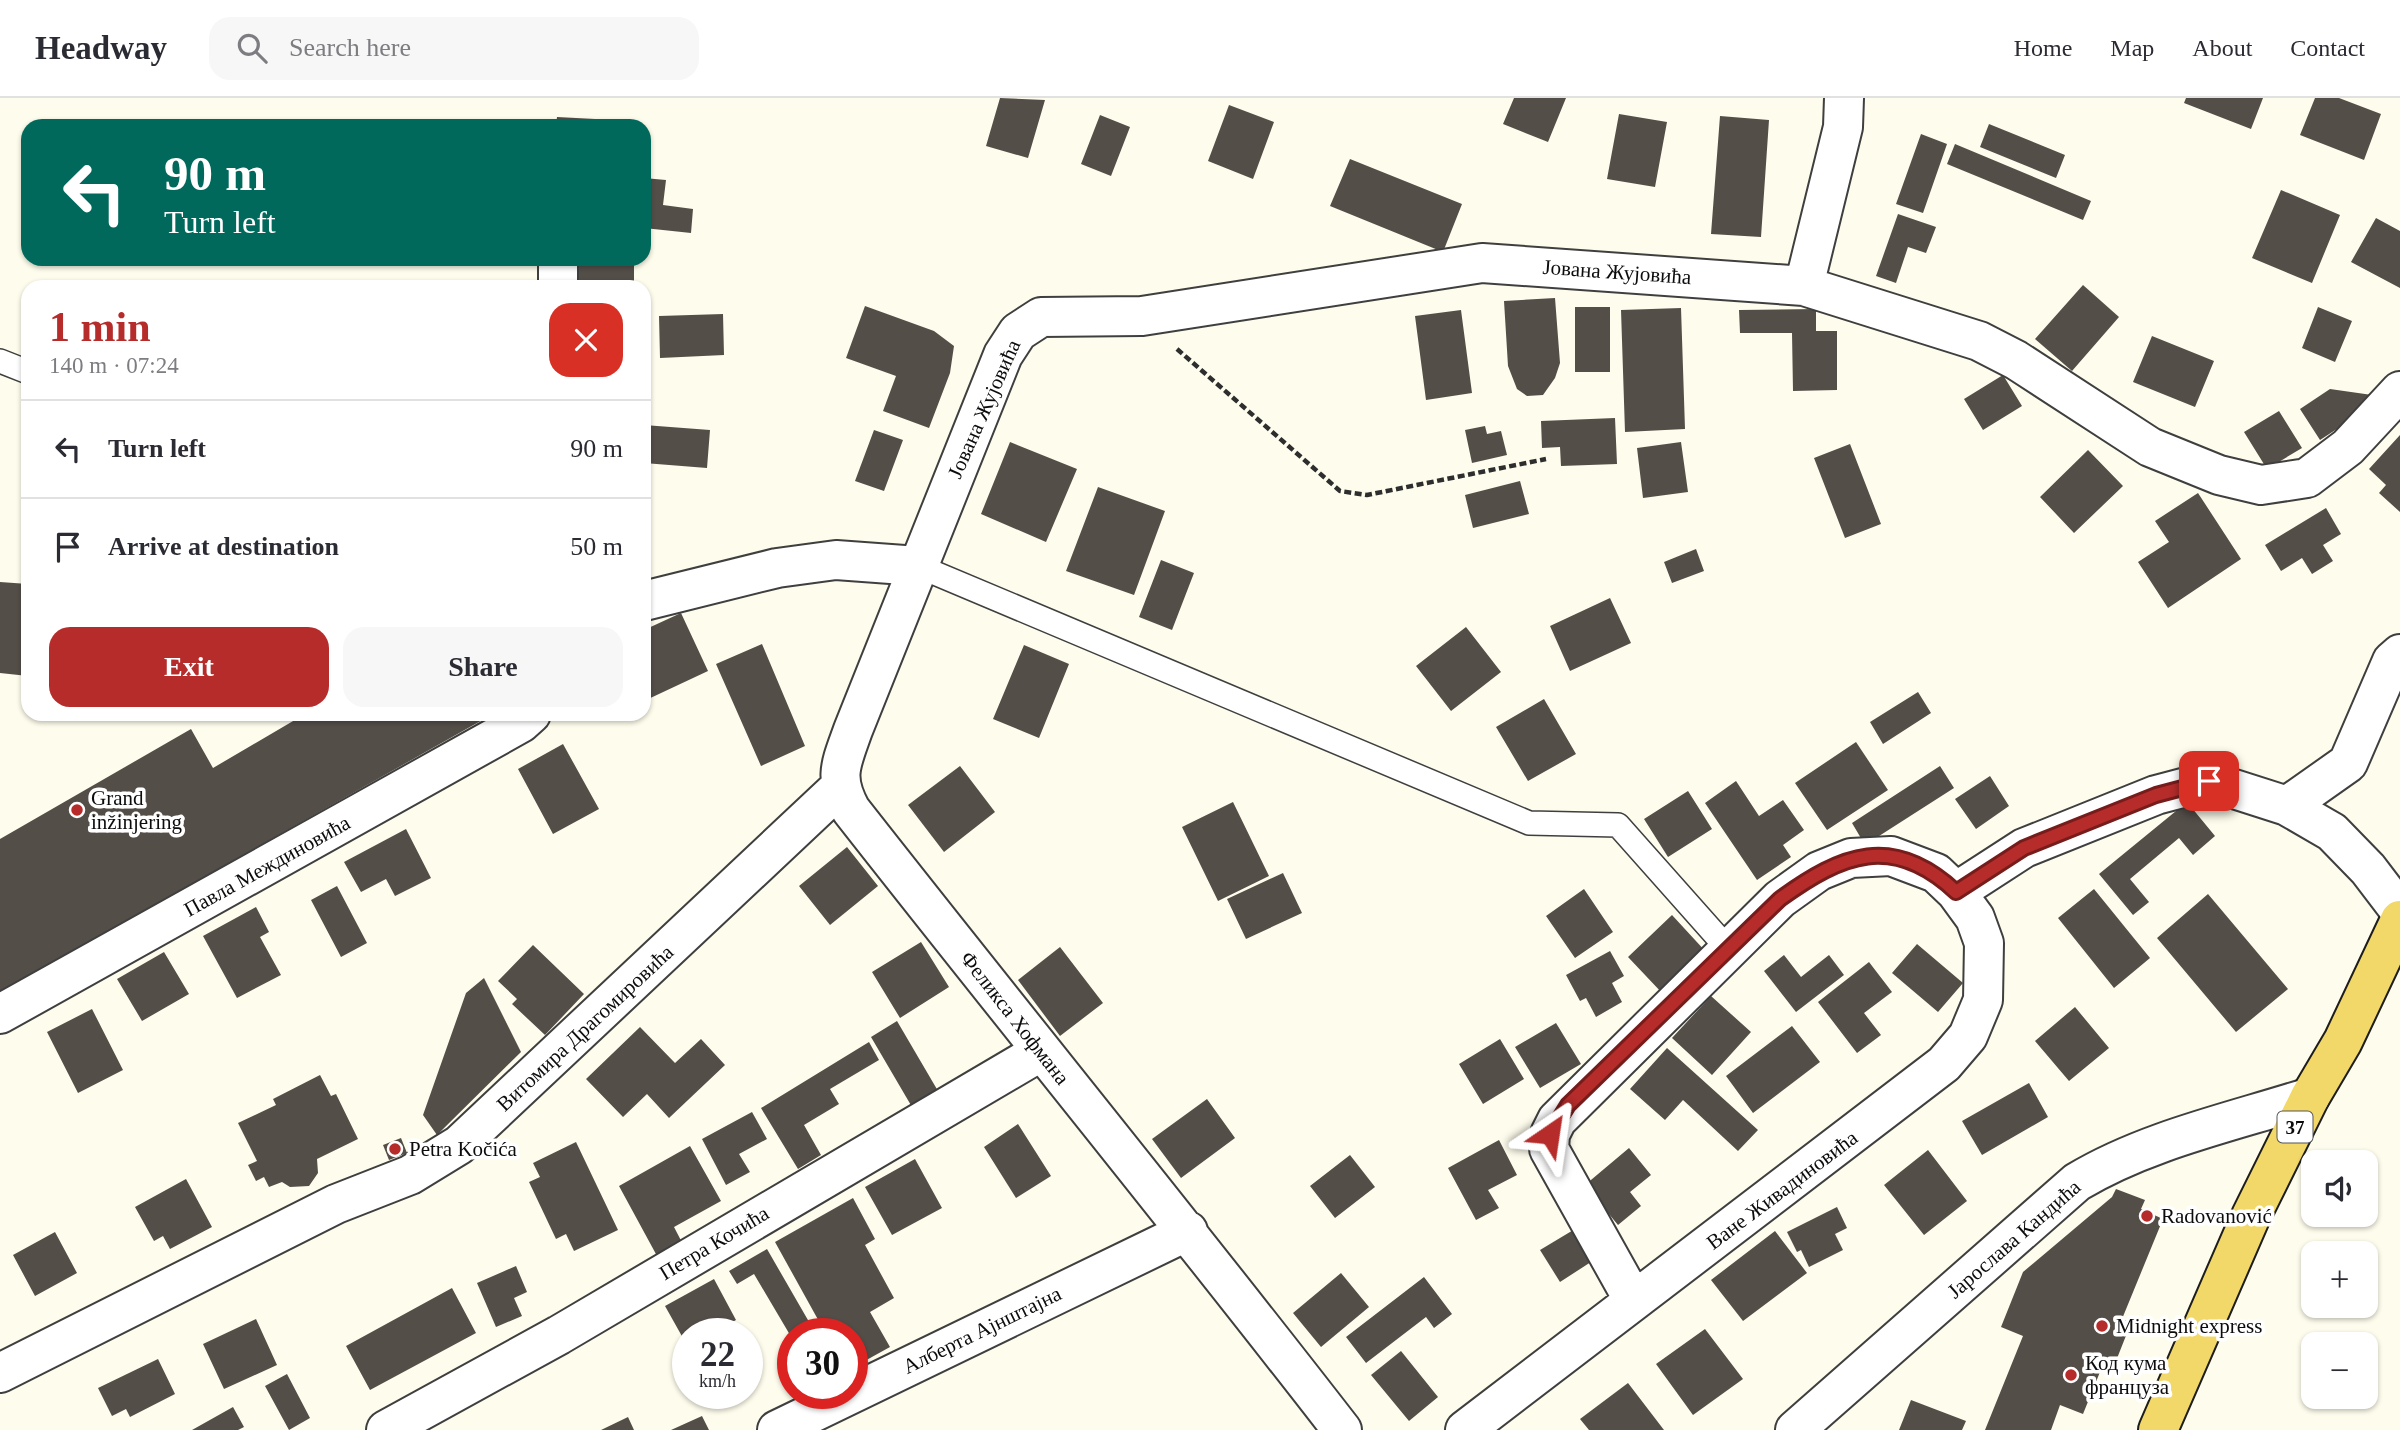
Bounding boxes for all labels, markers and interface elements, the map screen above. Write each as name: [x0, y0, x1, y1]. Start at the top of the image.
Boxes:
search box: [209, 17, 699, 80]
icon: search: [233, 29, 271, 67]
text: Headway: [35, 30, 167, 66]
text: Search here: [289, 33, 411, 62]
text: Home: [2014, 35, 2072, 61]
text: Map: [2110, 35, 2154, 61]
text: About: [2192, 35, 2252, 61]
text: Contact: [2290, 35, 2365, 61]
text: 90 m: [164, 146, 266, 201]
icon: left: [49, 147, 140, 238]
text: Turn left: [164, 204, 276, 240]
street label: Јована Жујовића: [1542, 255, 1693, 289]
button: close: [549, 303, 623, 377]
text: 1 min: [49, 304, 151, 350]
street label: Јована Жујовића: [943, 335, 1026, 482]
text: 140 m · 07:24: [49, 353, 179, 378]
icon: left: [49, 430, 87, 468]
text: Turn left: [108, 434, 206, 463]
text: 90 m: [570, 434, 623, 463]
icon: arrive: [49, 528, 87, 566]
text: Arrive at destination: [108, 532, 339, 561]
text: 50 m: [570, 532, 623, 561]
button: Exit: [49, 627, 329, 707]
button: Share: [343, 627, 623, 707]
pin: [2179, 751, 2239, 811]
icon: arrive: [2190, 762, 2228, 800]
place label: Grand inžinjering: [91, 786, 182, 834]
marker: Grand inžinjering: [69, 802, 85, 818]
street label: Павла Междиновића: [180, 810, 355, 922]
street label: Витомира Драгомировића: [492, 939, 679, 1116]
street label: Феликса Хофмана: [956, 947, 1075, 1090]
position arrow: [1513, 1097, 1587, 1171]
road number: 37: [2278, 1112, 2312, 1142]
street label: Ване Живадиновића: [1702, 1125, 1863, 1255]
place label: Petra Kočića: [409, 1137, 518, 1161]
marker: Petra Kočića: [387, 1141, 403, 1157]
map controls: [2301, 1150, 2378, 1409]
button: sound: [2301, 1150, 2378, 1227]
street label: Јарослава Кандића: [1943, 1174, 2086, 1303]
street label: Петра Кочића: [655, 1201, 774, 1285]
place label: Radovanović: [2161, 1204, 2272, 1228]
marker: Radovanović: [2139, 1208, 2155, 1224]
button: +: [2301, 1241, 2378, 1318]
street label: Алберта Ајнштајна: [899, 1281, 1066, 1379]
place label: Midnight express: [2116, 1314, 2262, 1338]
speed limit sign: 30: [777, 1318, 868, 1409]
marker: Midnight express: [2094, 1318, 2110, 1334]
button: −: [2301, 1332, 2378, 1409]
text: 22: [700, 1335, 735, 1374]
place label: Код кума француза: [2085, 1351, 2170, 1399]
marker: Код кума француза: [2063, 1367, 2079, 1383]
text: km/h: [699, 1371, 736, 1391]

